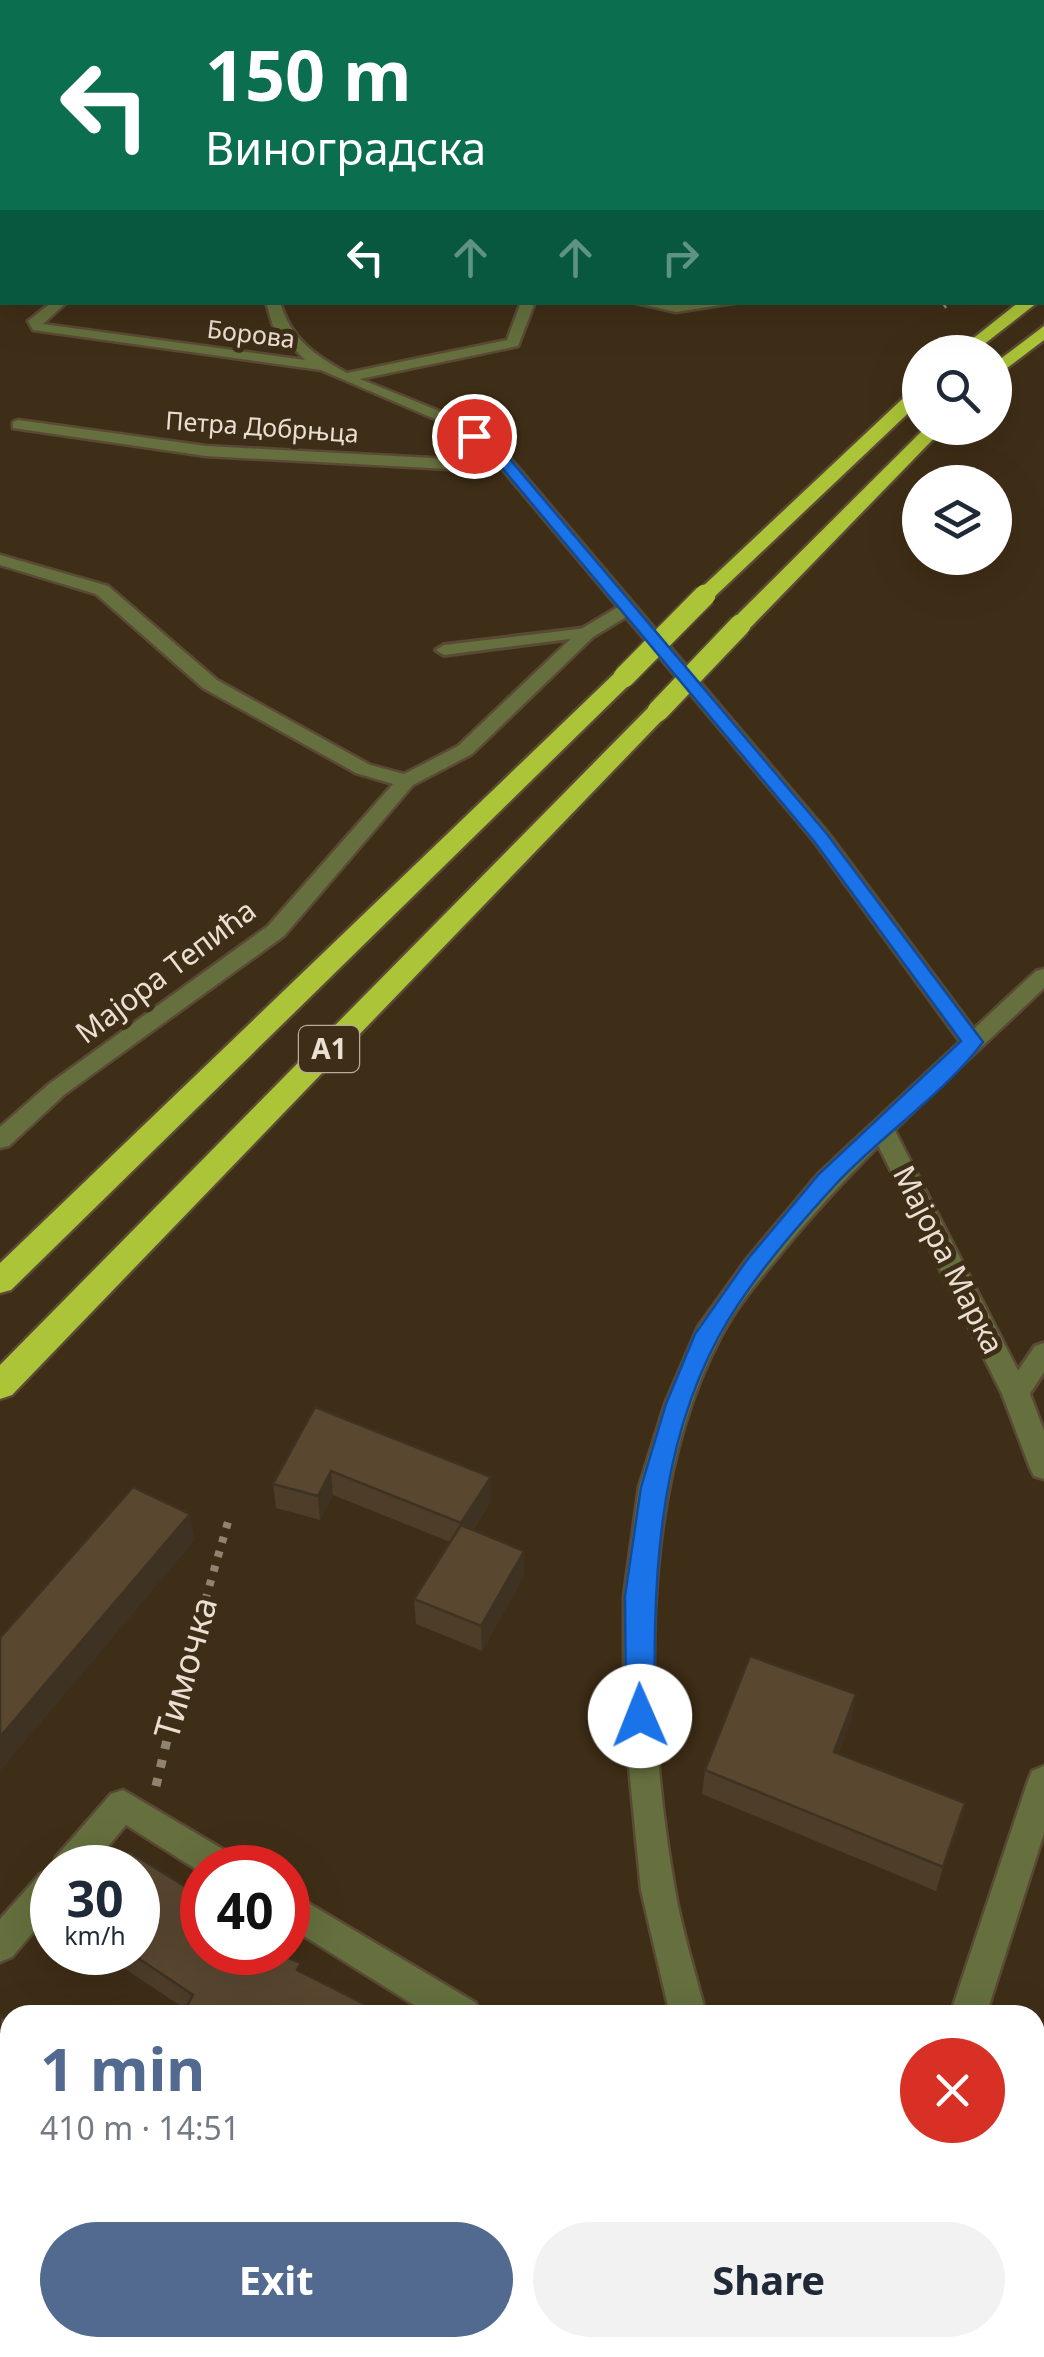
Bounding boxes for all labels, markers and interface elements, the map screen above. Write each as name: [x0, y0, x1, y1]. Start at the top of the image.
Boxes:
text: 150 m: [205, 26, 412, 122]
icon: left: [40, 40, 170, 170]
text: Виноградска: [205, 117, 486, 178]
icon: left: [338, 230, 393, 285]
icon: ahead: [443, 230, 498, 285]
icon: ahead: [548, 230, 603, 285]
icon: right: [653, 230, 708, 285]
street label: Борова: [205, 311, 297, 355]
map controls: [902, 335, 1012, 575]
button: search: [902, 335, 1012, 445]
pin: [432, 394, 517, 479]
street label: Петра Добрњца: [164, 402, 360, 450]
icon: arrive: [447, 409, 502, 464]
button: layers: [902, 465, 1012, 575]
street label: Мајора Тепића: [66, 889, 264, 1052]
road number: A1: [299, 1026, 359, 1072]
street label: Мајора Марка: [884, 1158, 1014, 1361]
street label: Тимочка: [142, 1591, 227, 1744]
position arrow: [588, 1664, 692, 1768]
speed limit sign: 40: [180, 1845, 310, 1975]
text: 30: [66, 1864, 124, 1932]
text: km/h: [64, 1918, 126, 1952]
text: 1 min: [40, 2027, 205, 2109]
button: close: [900, 2038, 1005, 2143]
text: 410 m · 14:51: [40, 2106, 240, 2149]
button: Exit: [40, 2222, 513, 2337]
button: Share: [533, 2222, 1005, 2337]

